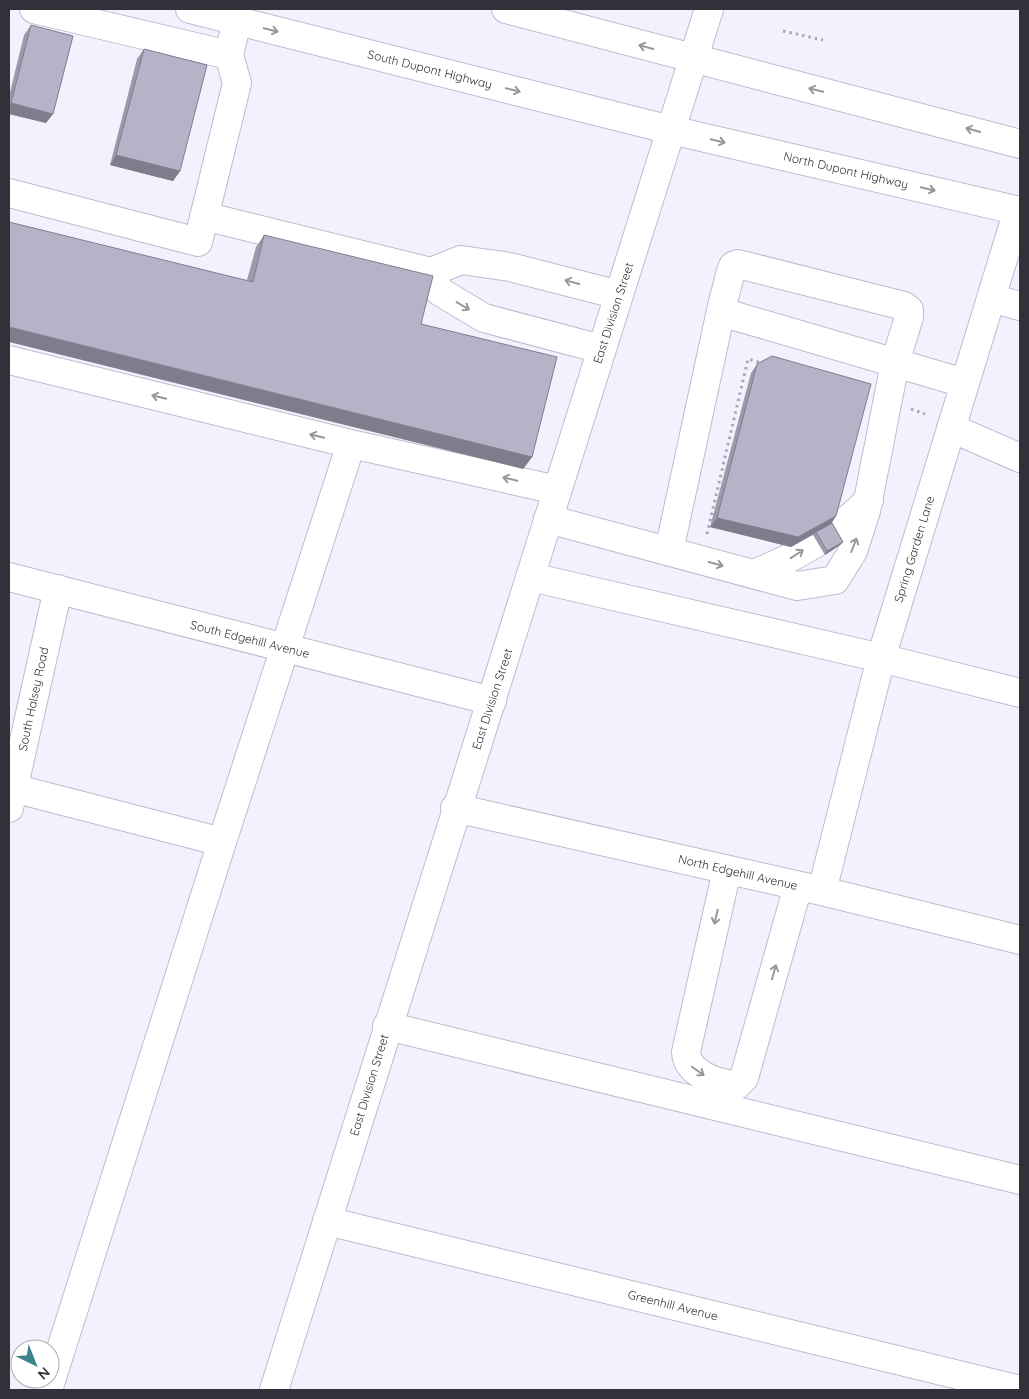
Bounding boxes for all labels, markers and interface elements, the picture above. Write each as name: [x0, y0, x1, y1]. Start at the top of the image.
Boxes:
one-way arrow: [262, 25, 278, 35]
one-way arrow: [638, 41, 654, 51]
street label: South Dupont Highway: [366, 46, 494, 92]
one-way arrow: [808, 85, 824, 94]
one-way arrow: [505, 86, 521, 95]
one-way arrow: [966, 125, 982, 135]
one-way arrow: [710, 137, 726, 146]
street label: North Dupont Highway: [782, 148, 910, 192]
one-way arrow: [919, 185, 935, 194]
street label: East Division Street: [590, 260, 636, 366]
one-way arrow: [564, 277, 580, 287]
one-way arrow: [456, 301, 470, 311]
one-way arrow: [152, 392, 168, 401]
one-way arrow: [310, 430, 326, 440]
one-way arrow: [502, 474, 518, 483]
street label: Spring Garden Lane: [891, 494, 937, 604]
one-way arrow: [850, 538, 860, 553]
one-way arrow: [790, 548, 804, 559]
one-way arrow: [707, 560, 723, 570]
street label: South Edgehill Avenue: [189, 617, 311, 661]
street label: South Halsey Road: [15, 646, 51, 752]
street label: East Division Street: [469, 646, 515, 752]
street label: North Edgehill Avenue: [677, 851, 799, 893]
one-way arrow: [711, 909, 720, 925]
one-way arrow: [769, 964, 779, 980]
street label: East Division Street: [346, 1032, 392, 1138]
one-way arrow: [691, 1066, 705, 1076]
street label: Greenhill Avenue: [626, 1287, 720, 1324]
north arrow: [10, 1339, 60, 1389]
text: N: [34, 1363, 54, 1384]

